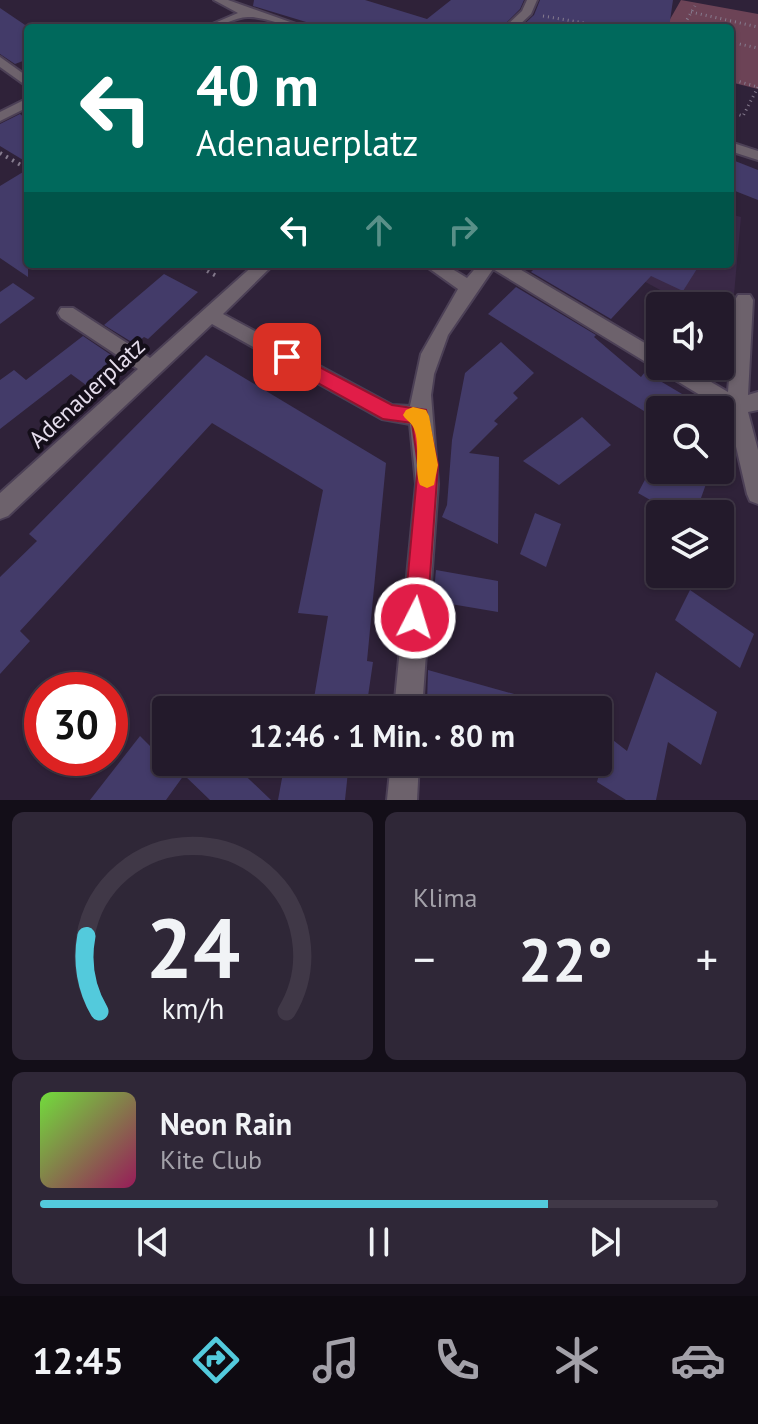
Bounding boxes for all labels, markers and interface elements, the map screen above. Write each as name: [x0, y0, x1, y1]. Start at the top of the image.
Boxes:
text: 40 m: [196, 49, 319, 121]
icon: left: [64, 56, 168, 160]
text: Adenauerplatz: [196, 119, 418, 166]
icon: left: [273, 208, 317, 252]
icon: ahead: [357, 208, 401, 252]
icon: right: [441, 208, 485, 252]
map controls: [646, 292, 734, 588]
button: sound: [646, 292, 734, 380]
pin: [253, 323, 321, 391]
street label: Adenauerplatz: [22, 331, 151, 455]
icon: arrive: [265, 335, 309, 379]
button: search: [646, 396, 734, 484]
button: layers: [646, 500, 734, 588]
position arrow: [373, 576, 457, 660]
speed limit sign: 30: [24, 672, 128, 776]
text: 12:46 · 1 Min. · 80 m: [249, 716, 515, 755]
text: Klima: [413, 881, 477, 914]
text: 24: [145, 893, 240, 1001]
text: 22°: [518, 920, 613, 998]
text: −: [413, 930, 435, 987]
text: +: [696, 930, 718, 987]
text: km/h: [161, 990, 224, 1027]
text: Neon Rain: [160, 1104, 292, 1143]
text: Kite Club: [160, 1143, 262, 1176]
icon: previous: [131, 1220, 175, 1264]
icon: pause: [357, 1220, 401, 1264]
icon: next: [583, 1220, 627, 1264]
icon: directions: [188, 1332, 244, 1388]
icon: music: [308, 1332, 364, 1388]
icon: phone: [429, 1332, 485, 1388]
icon: climate: [549, 1332, 605, 1388]
icon: car: [670, 1332, 726, 1388]
text: 12:45: [32, 1337, 124, 1384]

